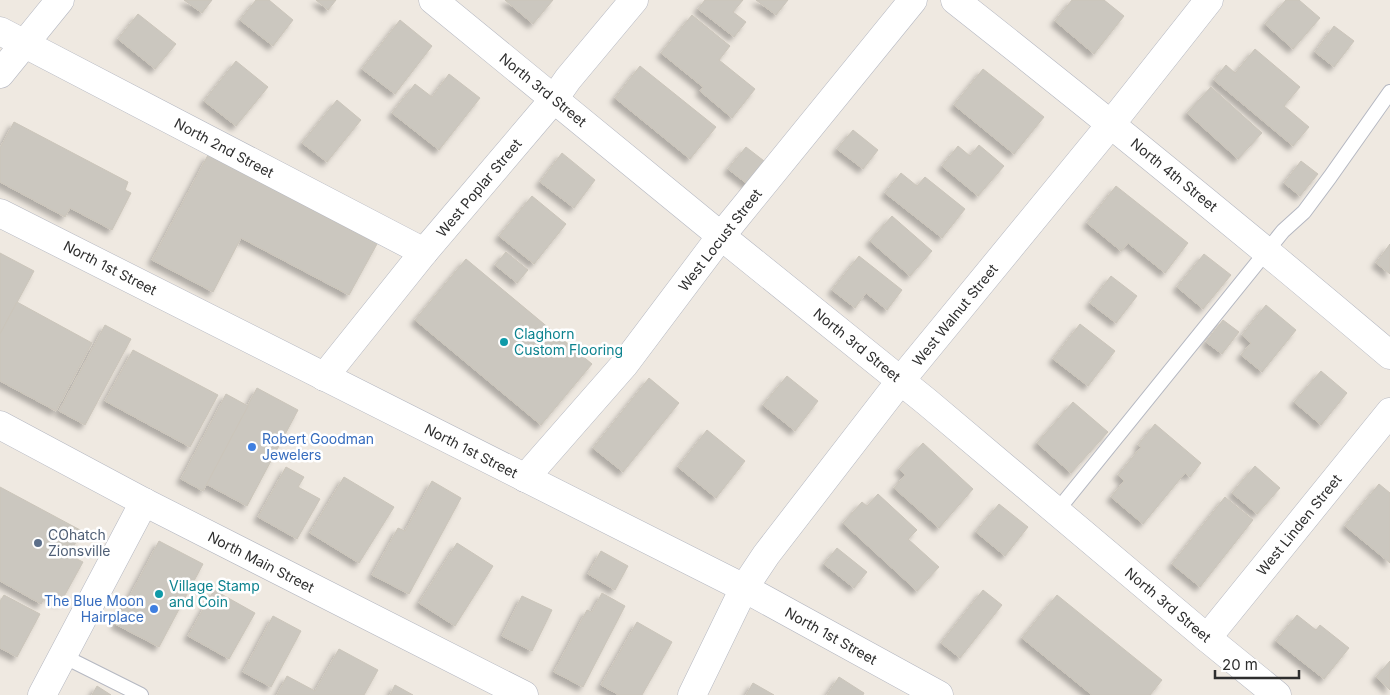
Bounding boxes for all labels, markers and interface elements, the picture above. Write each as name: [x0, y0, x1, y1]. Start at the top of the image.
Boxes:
street label: North 3rd Street: [496, 49, 591, 130]
street label: North 2nd Street: [172, 114, 277, 181]
street label: North 4th Street: [1128, 134, 1221, 215]
street label: West Poplar Street: [433, 135, 525, 240]
street label: West Locust Street: [674, 185, 765, 294]
street label: North 1st Street: [61, 237, 160, 299]
street label: West Walnut Street: [908, 260, 1001, 369]
street label: North 3rd Street: [810, 304, 905, 385]
place label: Claghorn Custom Flooring: [514, 325, 623, 358]
marker: Claghorn Custom Flooring: [498, 336, 510, 348]
street label: North 1st Street: [422, 420, 521, 482]
place label: Robert Goodman Jewelers: [262, 430, 374, 463]
marker: Robert Goodman Jewelers: [246, 441, 258, 453]
street label: West Linden Street: [1253, 470, 1345, 579]
place label: COhatch Zionsville: [48, 526, 110, 559]
street label: North Main Street: [205, 527, 318, 596]
marker: COhatch Zionsville: [32, 537, 44, 549]
street label: North 3rd Street: [1122, 564, 1215, 646]
place label: Village Stamp and Coin: [169, 577, 260, 610]
marker: Village Stamp and Coin: [153, 588, 165, 600]
place label: The Blue Moon Hairplace: [44, 592, 144, 625]
marker: The Blue Moon Hairplace: [148, 603, 160, 615]
street label: North 1st Street: [782, 603, 880, 668]
scale bar: [1215, 648, 1299, 680]
text: 20 m: [1222, 655, 1258, 674]

